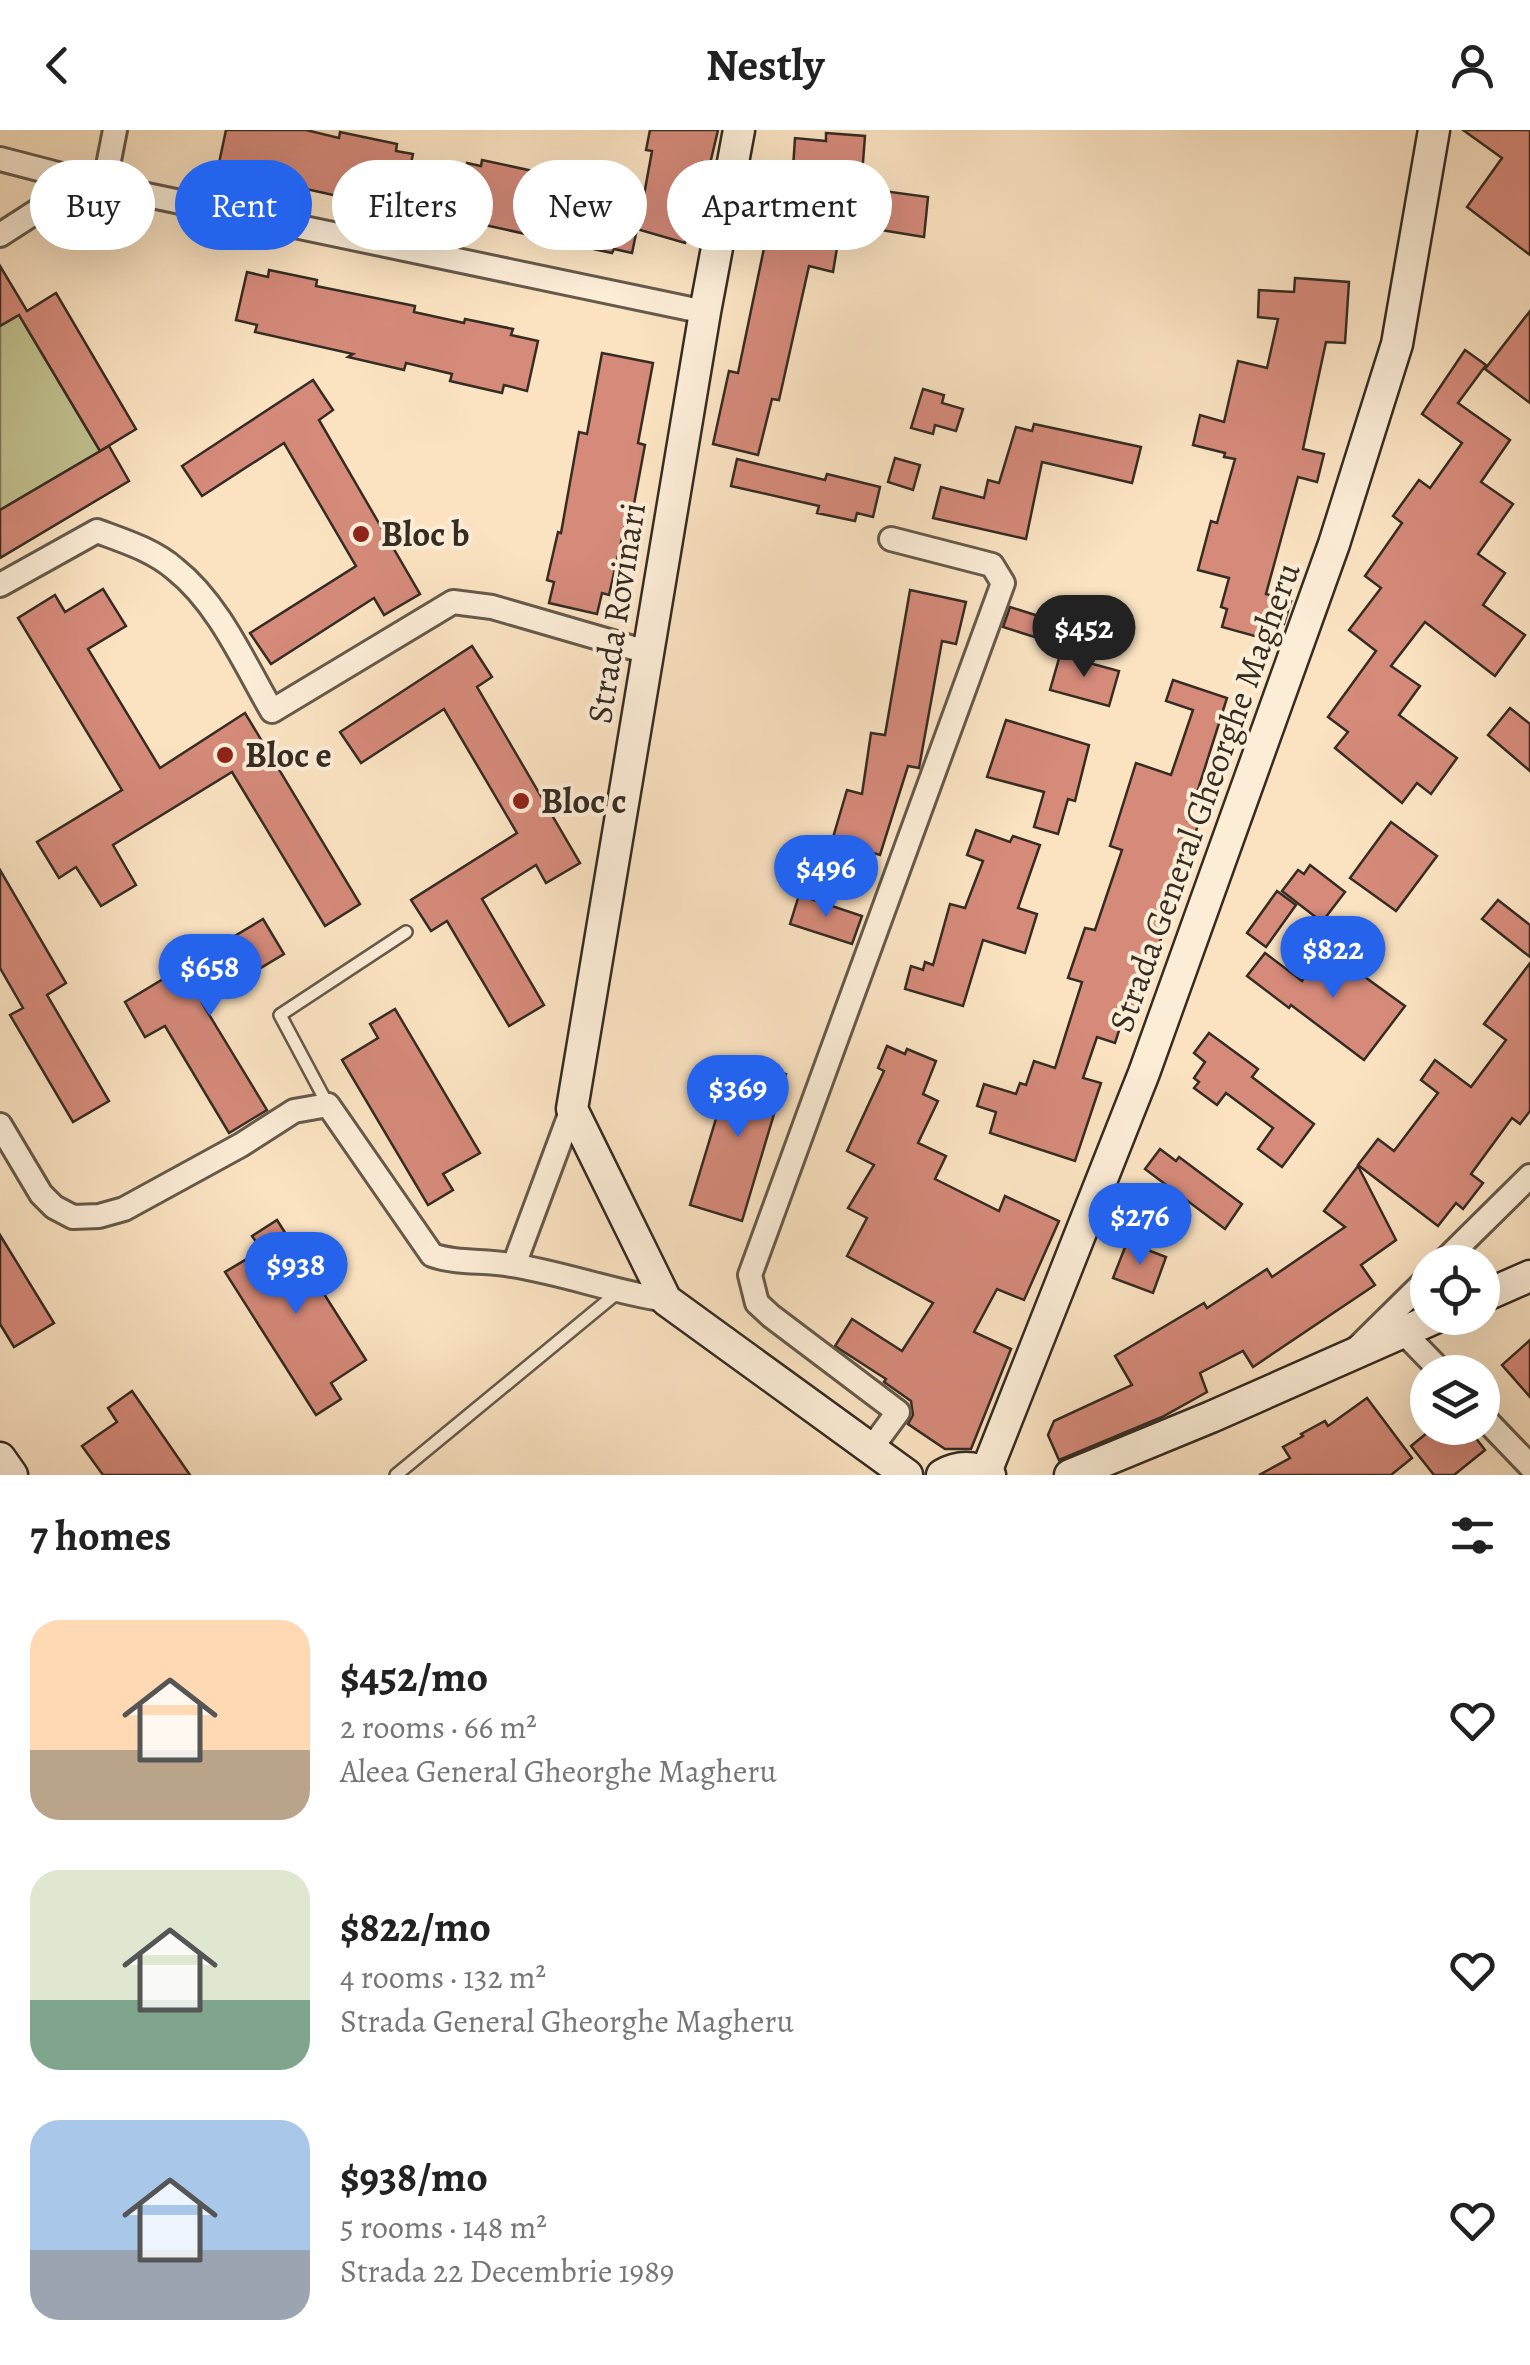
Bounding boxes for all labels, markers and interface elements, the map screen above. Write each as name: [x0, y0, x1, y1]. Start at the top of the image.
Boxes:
text: Nestly: [706, 34, 824, 96]
icon: back: [30, 38, 85, 93]
icon: person: [1445, 38, 1500, 93]
chip: Buy: [30, 160, 155, 250]
chip: Rent: [175, 160, 312, 250]
chip: Filters: [332, 160, 493, 250]
chip: New: [513, 160, 647, 250]
chip: Apartment: [667, 160, 892, 250]
street label: Strada Rovinari: [575, 499, 657, 727]
place label: Bloc b: [381, 510, 469, 558]
marker: Bloc b: [350, 523, 372, 545]
street label: Strada General Gheorghe Magheru: [1097, 555, 1311, 1038]
pin: $452: [1025, 595, 1143, 680]
text: $452: [1054, 605, 1114, 649]
place label: Bloc e: [245, 731, 332, 779]
marker: Bloc e: [214, 744, 236, 766]
place label: Bloc c: [541, 777, 626, 825]
marker: Bloc c: [510, 790, 532, 812]
pin: $496: [767, 835, 885, 920]
text: $496: [796, 845, 856, 889]
pin: $822: [1274, 916, 1392, 1001]
text: $822: [1302, 926, 1364, 970]
pin: $658: [151, 934, 269, 1019]
text: $658: [181, 944, 239, 988]
pin: $369: [679, 1055, 797, 1140]
text: $369: [709, 1065, 767, 1109]
pin: $276: [1081, 1183, 1199, 1268]
text: $276: [1111, 1193, 1169, 1237]
pin: $938: [237, 1232, 355, 1317]
text: $938: [267, 1242, 325, 1286]
map controls: [1410, 1245, 1500, 1445]
button: locate: [1410, 1245, 1500, 1335]
button: layers: [1410, 1355, 1500, 1445]
text: 7 homes: [30, 1507, 171, 1564]
icon: filters: [1445, 1508, 1500, 1563]
text: $452/mo: [340, 1648, 488, 1705]
icon: home: [110, 1660, 230, 1780]
icon: heart: [1445, 1693, 1500, 1748]
text: 2 rooms · 66 m²: [340, 1705, 537, 1749]
text: Aleea General Gheorghe Magheru: [340, 1749, 777, 1793]
text: $822/mo: [340, 1898, 491, 1955]
icon: home: [110, 1910, 230, 2030]
icon: heart: [1445, 1943, 1500, 1998]
text: 4 rooms · 132 m²: [340, 1955, 546, 1999]
text: Strada General Gheorghe Magheru: [340, 1999, 794, 2043]
text: $938/mo: [340, 2148, 488, 2205]
icon: home: [110, 2160, 230, 2280]
icon: heart: [1445, 2193, 1500, 2248]
text: 5 rooms · 148 m²: [340, 2205, 547, 2249]
text: Strada 22 Decembrie 1989: [340, 2249, 674, 2293]

